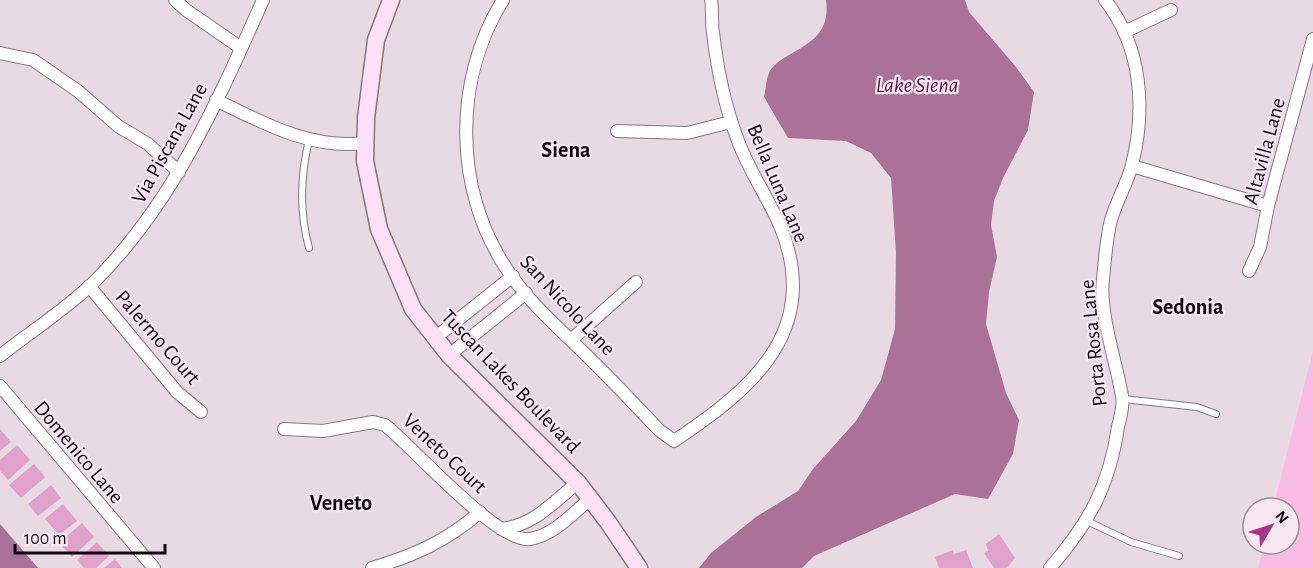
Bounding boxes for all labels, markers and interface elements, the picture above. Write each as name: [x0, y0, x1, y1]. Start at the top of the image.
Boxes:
water label: Lake Siena: [876, 74, 958, 96]
street label: Via Piscana Lane: [128, 80, 211, 207]
street label: Altavilla Lane: [1240, 95, 1289, 207]
street label: Bella Luna Lane: [743, 121, 812, 245]
district label: Siena: [541, 139, 591, 161]
street label: San Nicolo Lane: [516, 251, 619, 360]
street label: Porta Rosa Lane: [1076, 278, 1111, 408]
street label: Palermo Court: [111, 286, 204, 389]
district label: Sedonia: [1152, 296, 1224, 318]
street label: Tuscan Lakes Boulevard: [437, 306, 584, 457]
street label: Domenico Lane: [30, 397, 127, 508]
street label: Veneto Court: [399, 410, 491, 497]
district label: Veneto: [310, 492, 372, 514]
north arrow: [1241, 496, 1301, 556]
text: N: [1272, 508, 1292, 527]
scale bar: [15, 517, 165, 555]
text: 100 m: [24, 530, 67, 548]

